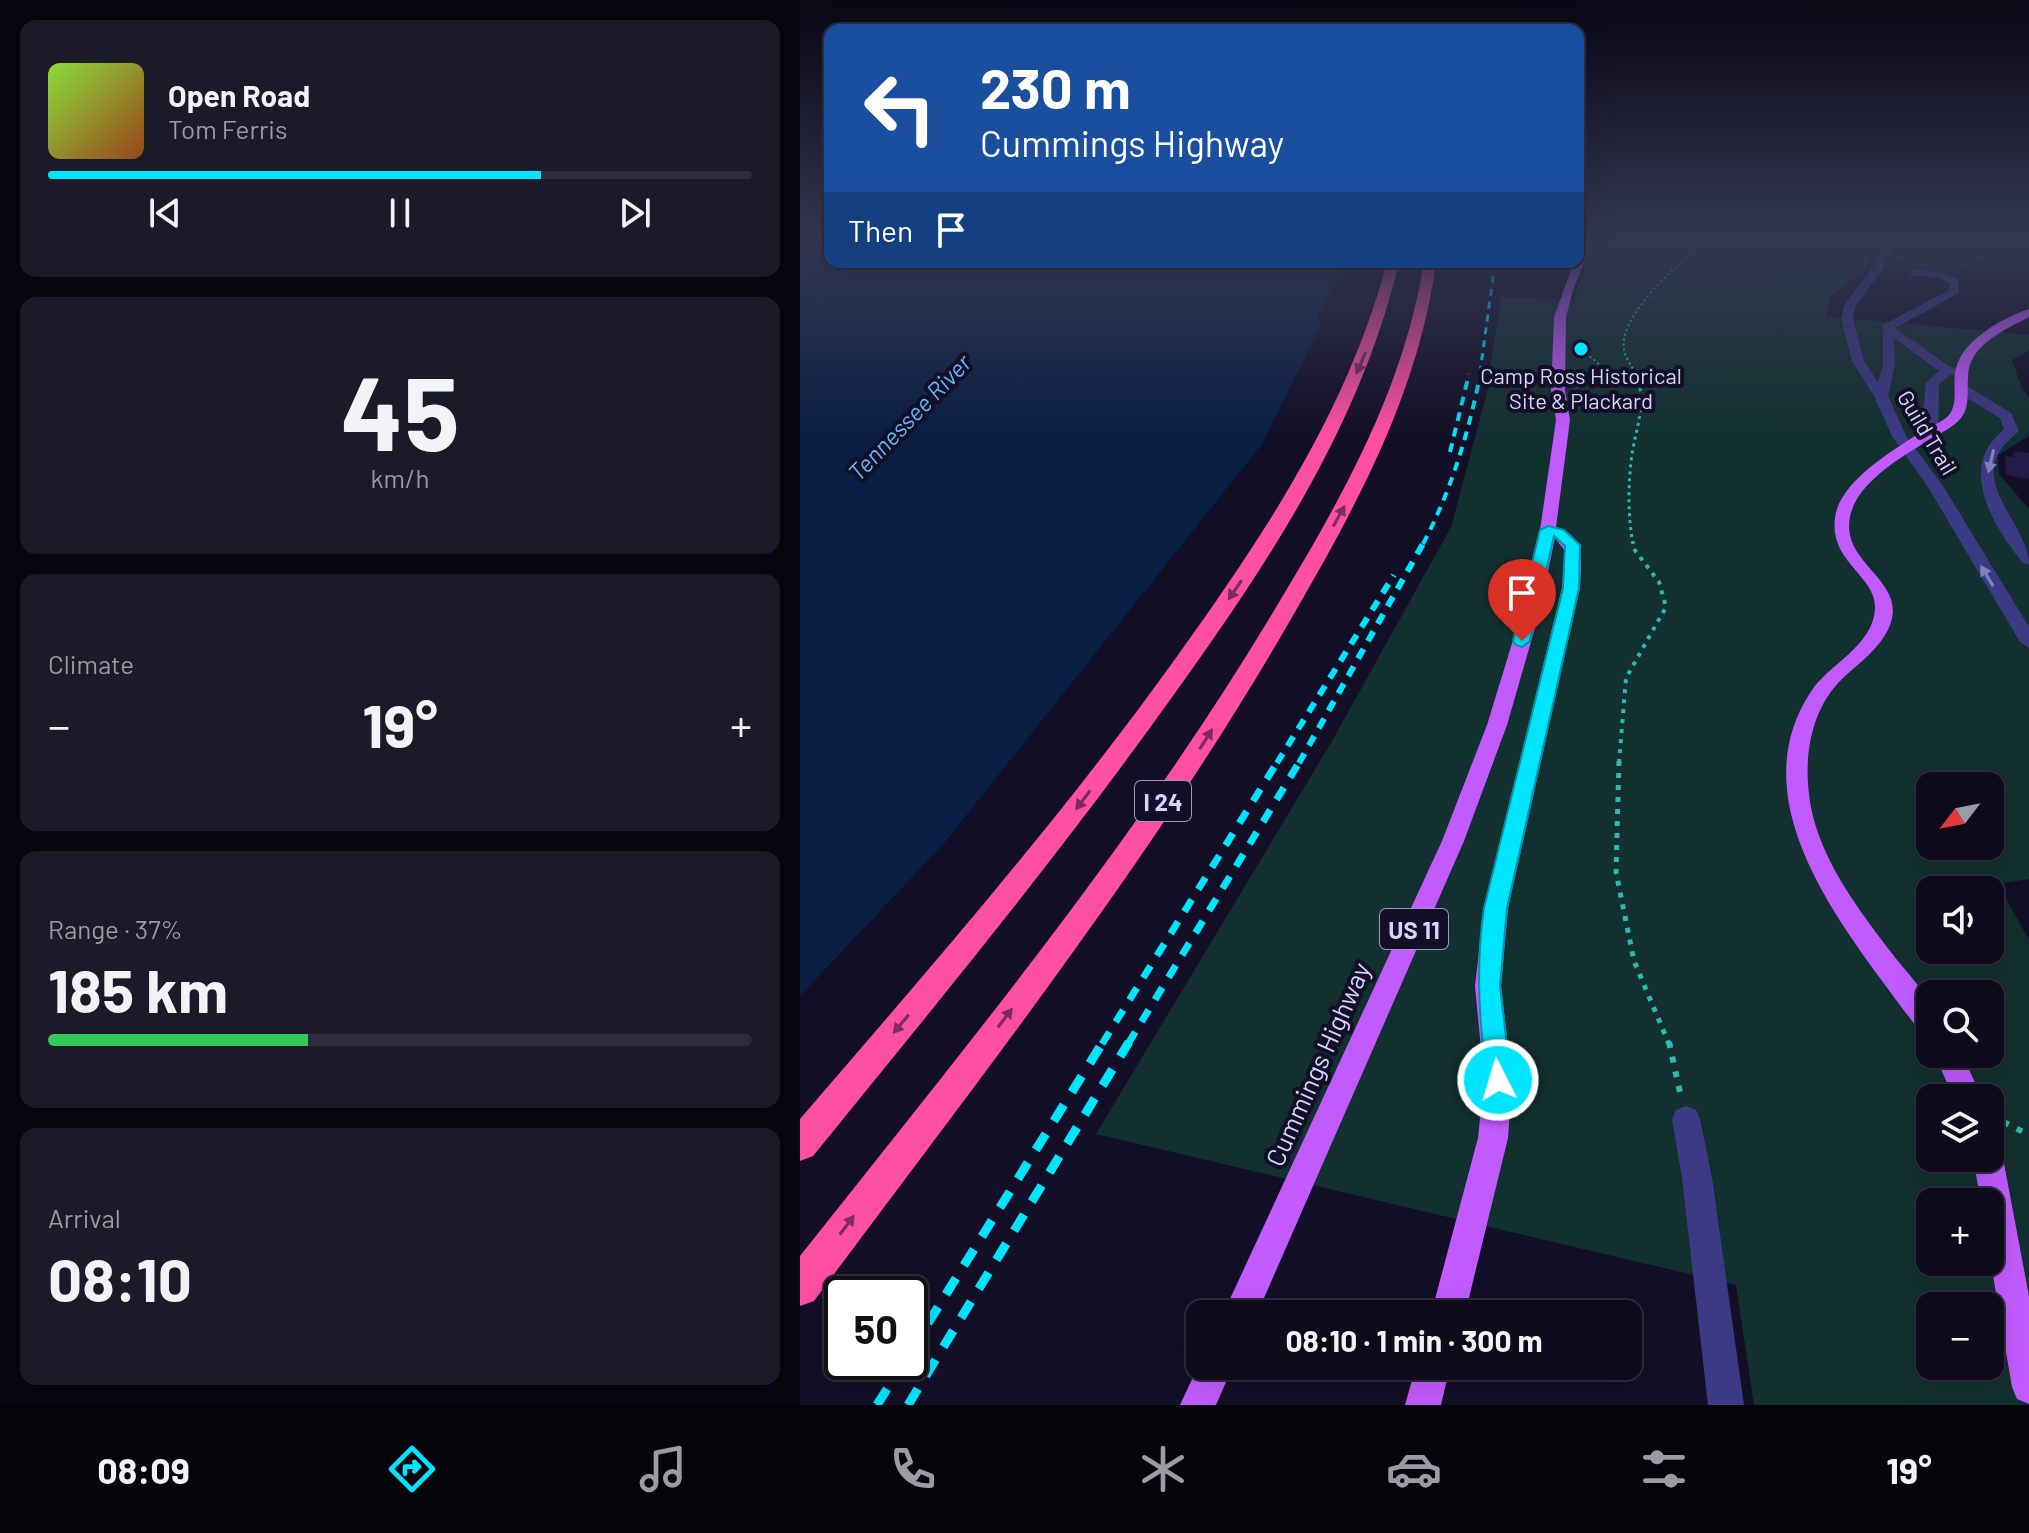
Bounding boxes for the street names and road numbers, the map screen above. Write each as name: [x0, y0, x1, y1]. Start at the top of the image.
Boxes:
street label: Guild Trail: [1893, 385, 1963, 479]
road number: I 24: [1135, 781, 1191, 821]
road number: US 11: [1380, 909, 1448, 949]
street label: Cummings Highway: [1258, 957, 1376, 1171]

